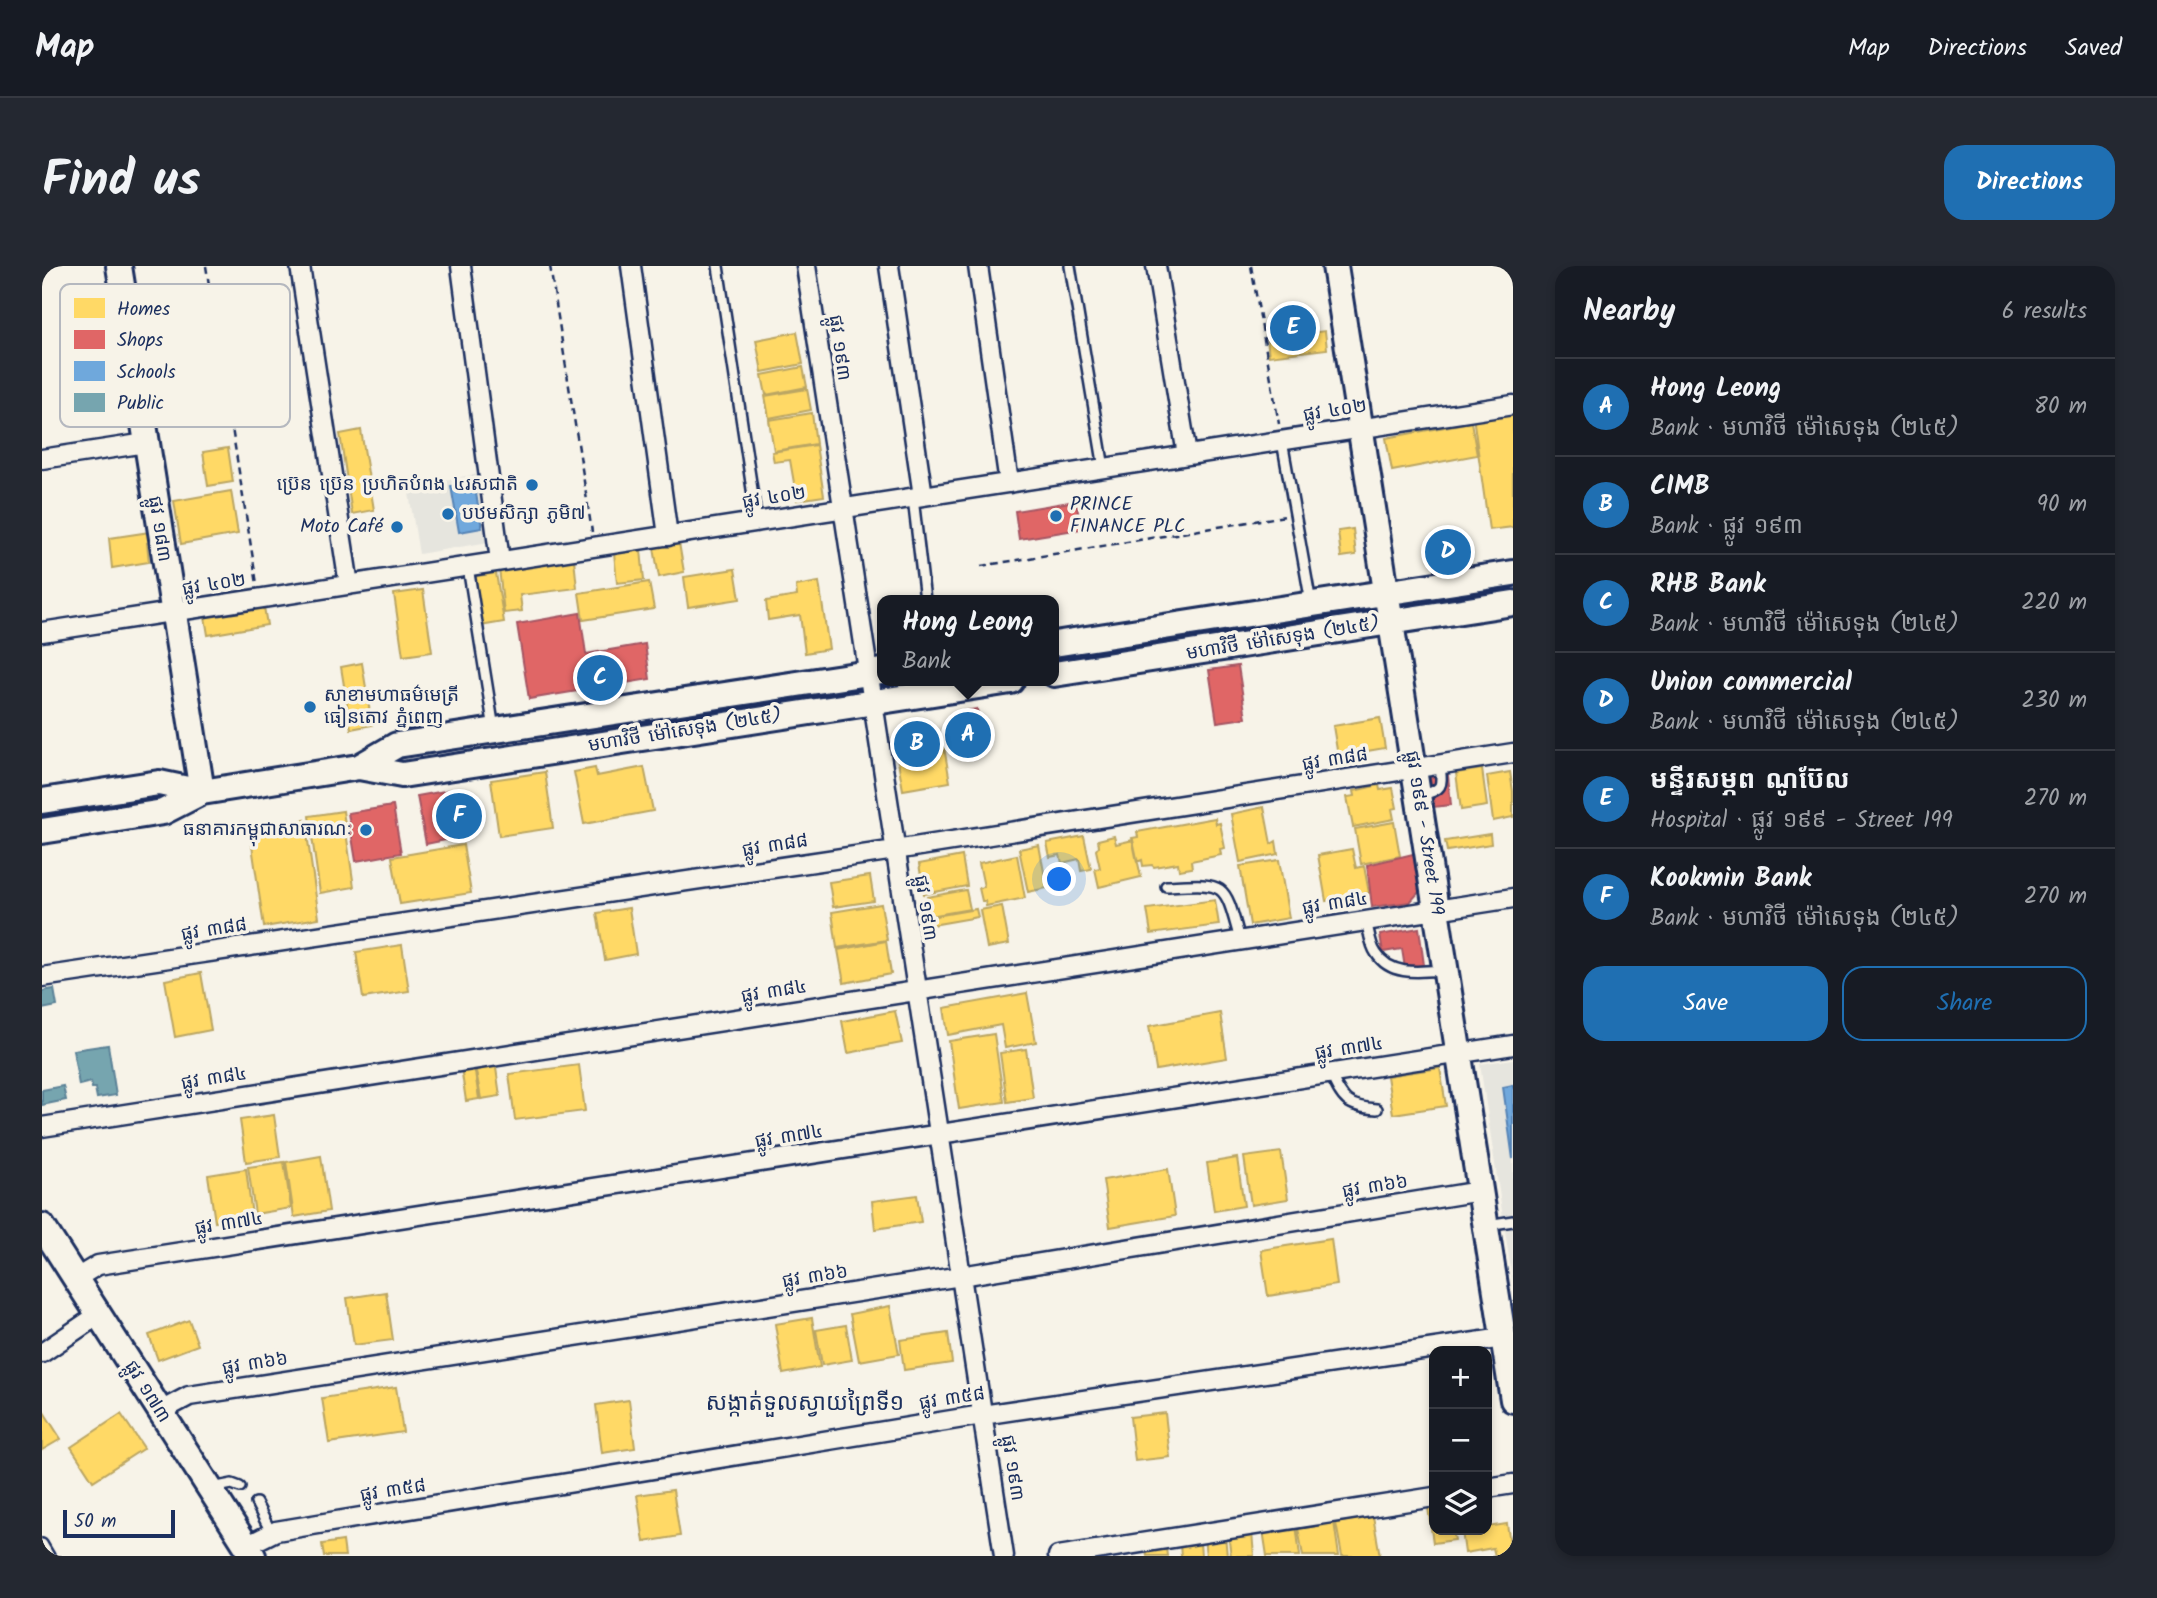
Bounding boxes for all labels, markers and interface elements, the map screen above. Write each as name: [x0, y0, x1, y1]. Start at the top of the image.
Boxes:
text: Map: [35, 22, 95, 75]
text: Map: [1848, 29, 1890, 68]
text: Directions: [1928, 29, 2027, 68]
text: Saved: [2065, 29, 2122, 68]
text: Find us: [42, 143, 200, 221]
button: Directions: [1944, 145, 2115, 220]
legend: [60, 284, 290, 427]
text: Nearby: [1583, 288, 1675, 336]
text: 6 results: [2002, 294, 2087, 330]
text: Homes: [117, 295, 170, 325]
pin: E: [1270, 302, 1316, 354]
street label: ផ្លូវ ១៩៣: [819, 313, 858, 383]
text: Shops: [117, 326, 163, 356]
text: Schools: [117, 358, 176, 388]
text: Hong Leong: [1650, 368, 1781, 410]
text: Public: [117, 389, 164, 419]
text: A: [1599, 389, 1613, 425]
text: 80 m: [2034, 389, 2087, 425]
street label: ផ្លូវ ៤០២: [1301, 391, 1369, 431]
text: Bank · មហាវិថី ម៉ៅសេទុង (២៤៥): [1650, 411, 1959, 447]
text: CIMB: [1650, 466, 1710, 508]
place label: ប្រ៊េន ប្រ៊េន ប្រហិតបំពង ៤រសជាតិ: [277, 470, 518, 500]
marker: ប្រ៊េន ប្រ៊េន ប្រហិតបំពង ៤រសជាតិ: [524, 477, 540, 493]
street label: ផ្លូវ ៤០២: [740, 478, 808, 518]
text: B: [1599, 487, 1613, 523]
text: 90 m: [2037, 487, 2087, 523]
place label: PRINCE FINANCE PLC: [1070, 490, 1185, 542]
street label: ផ្លូវ ១៨៣: [138, 494, 179, 564]
place label: បឋមសិក្សា ភូមិ៧: [462, 499, 586, 529]
marker: បឋមសិក្សា ភូមិ៧: [440, 506, 456, 522]
marker: PRINCE FINANCE PLC: [1048, 508, 1064, 524]
text: Bank · ផ្លូវ ១៩៣: [1650, 509, 1803, 545]
place label: Moto Café: [300, 512, 384, 542]
marker: Moto Café: [389, 519, 405, 535]
pin: D: [1425, 526, 1471, 578]
text: RHB Bank: [1650, 564, 1766, 606]
street label: ផ្លូវ ៤០២: [180, 565, 248, 605]
text: C: [1599, 585, 1613, 621]
text: 220 m: [2021, 585, 2087, 621]
popup: [877, 595, 1059, 686]
text: Hong Leong: [902, 602, 1034, 644]
text: Bank · មហាវិថី ម៉ៅសេទុង (២៤៥): [1650, 607, 1959, 643]
street label: មហាវិថី ម៉ៅសេទុង (២៤៥): [1184, 609, 1382, 669]
text: Bank: [902, 644, 951, 680]
pin: C: [577, 652, 623, 704]
text: Union commercial: [1650, 662, 1852, 704]
place label: សាខាមហាធម៌មេត្រី ធៀនតោវ ភ្នំពេញ: [324, 681, 459, 733]
text: D: [1598, 683, 1614, 719]
text: 230 m: [2021, 683, 2087, 719]
marker: សាខាមហាធម៌មេត្រី ធៀនតោវ ភ្នំពេញ: [302, 699, 318, 715]
street label: មហាវិថី ម៉ៅសេទុង (២៤៥): [586, 701, 784, 761]
text: Bank · មហាវិថី ម៉ៅសេទុង (២៤៥): [1650, 705, 1959, 741]
pin: A: [945, 709, 991, 761]
pin: B: [894, 718, 940, 770]
street label: ផ្លូវ ៣៨៨: [1300, 740, 1370, 781]
street label: ផ្លូវ ១៩៩ - Street 199: [1396, 748, 1452, 918]
text: មន្ទីរសម្ភព ណូប៊ែល: [1650, 760, 1850, 802]
text: E: [1600, 781, 1612, 817]
text: 270 m: [2024, 781, 2087, 817]
pin: F: [436, 790, 482, 842]
text: Hospital · ផ្លូវ ១៩៩ - Street 199: [1650, 803, 1953, 839]
place label: ធនាគារកម្ពុជាសាធារណៈ: [183, 815, 352, 847]
marker: ធនាគារកម្ពុជាសាធារណៈ: [358, 822, 374, 838]
street label: ផ្លូវ ៣៨៨: [740, 826, 810, 867]
text: Kookmin Bank: [1650, 858, 1811, 900]
your location: [1042, 862, 1076, 896]
street label: ផ្លូវ ១៩៣: [904, 873, 945, 943]
text: F: [1600, 879, 1612, 915]
text: 270 m: [2024, 879, 2087, 915]
street label: ផ្លូវ ៣៨៤: [1300, 884, 1370, 925]
text: Bank · មហាវិថី ម៉ៅសេទុង (២៤៥): [1650, 901, 1959, 937]
street label: ផ្លូវ ៣៨៨: [179, 910, 249, 951]
button: Save: [1583, 966, 1828, 1041]
button: Share: [1842, 966, 2087, 1041]
street label: ផ្លូវ ៣៨៤: [739, 972, 809, 1013]
street label: ផ្លូវ ៣៧៤: [1313, 1029, 1386, 1070]
street label: ផ្លូវ ៣៨៤: [179, 1059, 249, 1100]
street label: ផ្លូវ ៣៧៤: [753, 1117, 826, 1158]
street label: ផ្លូវ ៣៦៦: [1340, 1167, 1410, 1208]
street label: ផ្លូវ ៣៧៤: [193, 1204, 266, 1245]
street label: ផ្លូវ ៣៦៦: [780, 1257, 850, 1298]
street label: ផ្លូវ ៣៦៦: [220, 1344, 290, 1385]
map controls: [1429, 1346, 1492, 1535]
button: +: [1429, 1346, 1492, 1409]
street label: ផ្លូវ ១៧៣: [115, 1355, 178, 1430]
street label: ផ្លូវ ៣៥៨: [917, 1379, 987, 1420]
district label: សង្កាត់ទួលស្វាយព្រៃទី១: [706, 1386, 904, 1422]
button: −: [1429, 1409, 1492, 1472]
street label: ផ្លូវ ១៩៣: [991, 1433, 1032, 1503]
street label: ផ្លូវ ៣៥៨: [358, 1471, 428, 1512]
button: layers: [1429, 1472, 1492, 1535]
scale bar: [63, 1507, 175, 1539]
text: 50 m: [74, 1507, 116, 1537]

